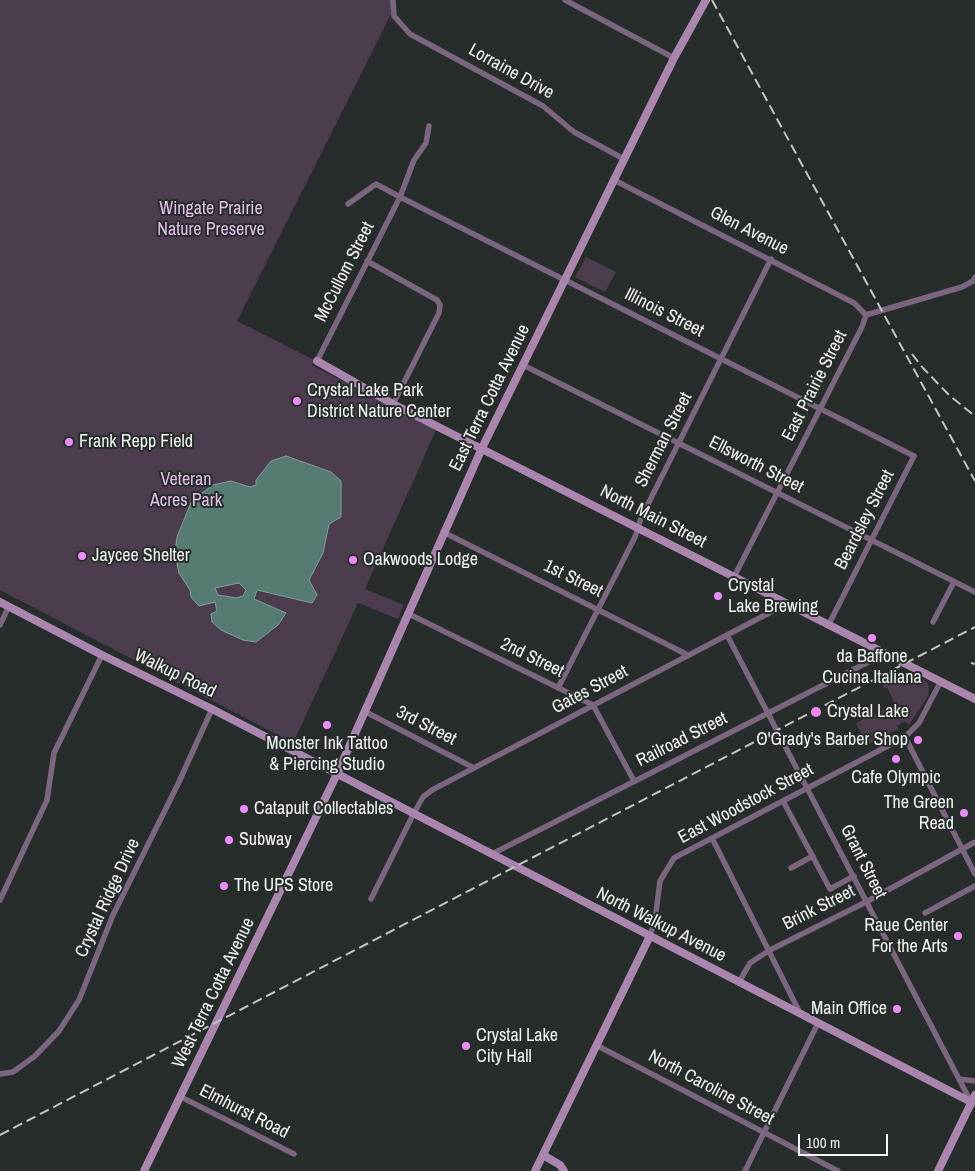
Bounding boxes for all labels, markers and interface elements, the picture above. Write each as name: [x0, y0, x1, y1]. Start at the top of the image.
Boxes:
street label: Lorraine Drive: [465, 40, 557, 104]
park label: Wingate Prairie Nature Preserve: [157, 198, 265, 240]
street label: Glen Avenue: [706, 202, 792, 260]
street label: McCullom Street: [311, 219, 379, 325]
street label: Illinois Street: [621, 284, 707, 342]
street label: East Terra Cotta Avenue: [445, 321, 535, 475]
street label: East Prairie Street: [778, 327, 852, 445]
place label: Crystal Lake Park District Nature Center: [307, 380, 451, 422]
street label: Sherman Street: [631, 389, 697, 491]
marker: Crystal Lake Park District Nature Center: [291, 395, 303, 407]
place label: Frank Repp Field: [79, 431, 193, 453]
street label: Ellsworth Street: [705, 432, 807, 498]
marker: Frank Repp Field: [63, 436, 75, 448]
street label: Beardsley Street: [831, 466, 899, 574]
park label: Veteran Acres Park: [150, 469, 222, 512]
street label: North Main Street: [596, 481, 710, 553]
place label: Jaycee Shelter: [92, 545, 190, 567]
place label: Oakwoods Lodge: [363, 549, 478, 571]
marker: Jaycee Shelter: [76, 550, 88, 562]
marker: Oakwoods Lodge: [347, 554, 359, 566]
street label: 1st Street: [540, 555, 606, 603]
place label: Crystal Lake Brewing: [728, 575, 818, 618]
marker: Crystal Lake Brewing: [712, 590, 724, 602]
marker: da Baffone Cucina Italiana: [866, 632, 878, 644]
street label: 2nd Street: [497, 633, 567, 683]
street label: Walkup Road: [131, 645, 219, 703]
place label: da Baffone Cucina Italiana: [822, 646, 922, 689]
street label: Gates Street: [548, 661, 632, 719]
place label: Crystal Lake: [827, 701, 909, 723]
street label: 3rd Street: [392, 702, 460, 750]
marker: Crystal Lake: [809, 705, 823, 719]
street label: Railroad Street: [633, 708, 731, 772]
marker: Monster Ink Tattoo & Piercing Studio: [321, 719, 333, 731]
place label: O'Grady's Barber Shop: [756, 729, 908, 751]
place label: Monster Ink Tattoo & Piercing Studio: [266, 733, 388, 776]
marker: O'Grady's Barber Shop: [912, 734, 924, 746]
marker: Cafe Olympic: [890, 753, 902, 765]
street label: East Woodstock Street: [675, 759, 817, 849]
place label: Cafe Olympic: [851, 767, 941, 789]
place label: The Green Read: [883, 792, 954, 834]
place label: Catapult Collectables: [254, 798, 393, 820]
marker: Catapult Collectables: [238, 803, 250, 815]
marker: The Green Read: [958, 807, 970, 819]
street label: Grant Street: [835, 821, 891, 903]
place label: Subway: [239, 829, 292, 851]
marker: Subway: [223, 834, 235, 846]
street label: Crystal Ridge Drive: [71, 835, 145, 961]
place label: The UPS Store: [234, 875, 333, 897]
marker: The UPS Store: [218, 880, 230, 892]
street label: Brink Street: [779, 881, 859, 935]
street label: North Walkup Avenue: [592, 883, 730, 967]
street label: West Terra Cotta Avenue: [168, 914, 260, 1072]
place label: Raue Center For the Arts: [864, 915, 948, 958]
marker: Raue Center For the Arts: [952, 930, 964, 942]
place label: Main Office: [811, 998, 887, 1020]
marker: Main Office: [891, 1003, 903, 1015]
place label: Crystal Lake City Hall: [476, 1025, 558, 1068]
marker: Crystal Lake City Hall: [460, 1040, 472, 1052]
street label: North Caroline Street: [644, 1046, 778, 1130]
street label: Elmhurst Road: [196, 1080, 292, 1144]
scale bar: [800, 1124, 890, 1156]
text: 100 m: [806, 1132, 840, 1153]

